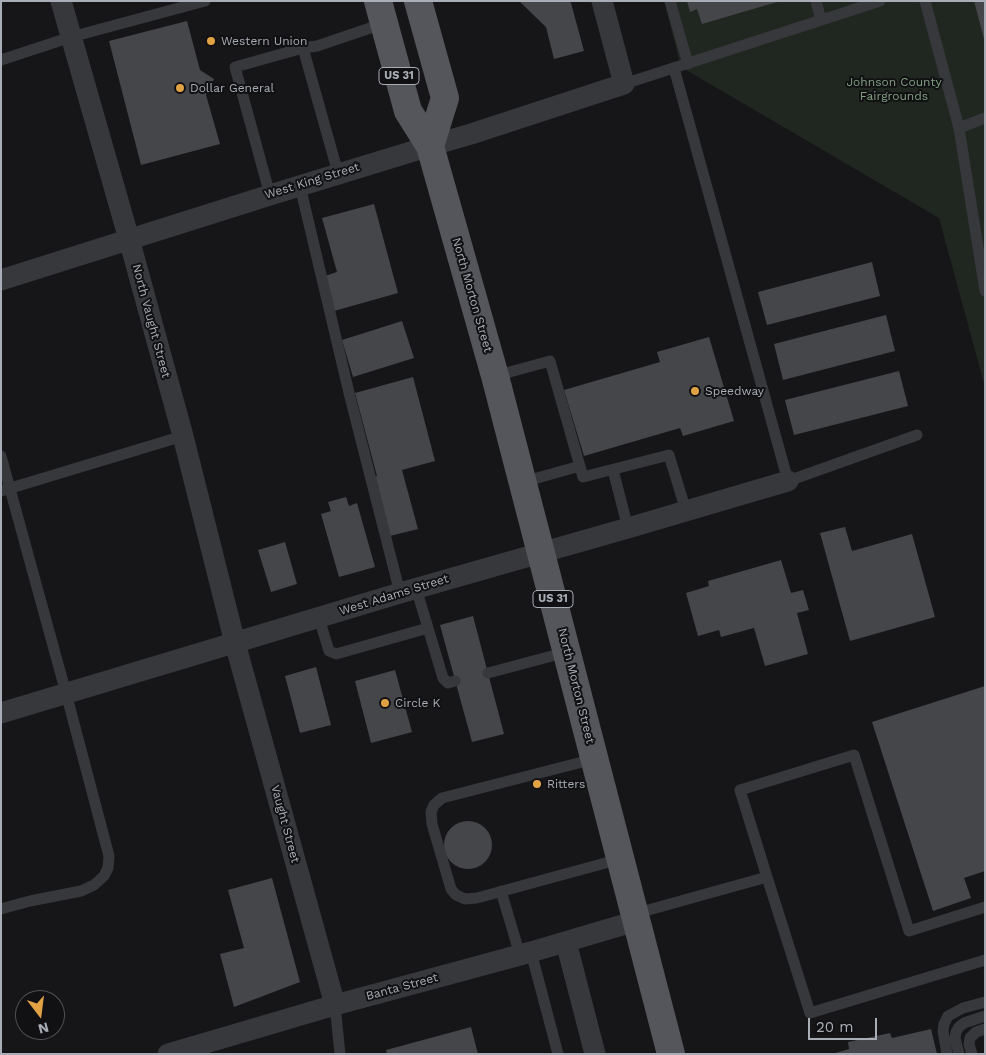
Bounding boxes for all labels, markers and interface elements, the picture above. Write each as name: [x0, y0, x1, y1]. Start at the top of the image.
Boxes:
place label: Western Union: [221, 34, 307, 48]
marker: Western Union: [205, 35, 217, 47]
road number: US 31: [379, 68, 419, 84]
park label: Johnson County Fairgrounds: [846, 75, 942, 103]
place label: Dollar General: [190, 81, 274, 95]
marker: Dollar General: [174, 82, 186, 94]
street label: West King Street: [263, 160, 361, 202]
street label: North Morton Street: [449, 236, 495, 354]
street label: North Vaught Street: [129, 263, 173, 379]
place label: Speedway: [705, 384, 764, 398]
marker: Speedway: [689, 385, 701, 397]
street label: West Adams Street: [338, 572, 450, 618]
road number: US 31: [533, 590, 573, 608]
street label: North Morton Street: [555, 627, 597, 745]
place label: Circle K: [395, 696, 440, 710]
marker: Circle K: [379, 697, 391, 709]
place label: Ritters: [547, 777, 585, 791]
marker: Ritters: [531, 778, 543, 790]
street label: Vaught Street: [268, 783, 302, 865]
street label: Banta Street: [364, 970, 440, 1004]
north arrow: [15, 990, 65, 1040]
scale bar: [811, 1008, 880, 1040]
text: 20 m: [816, 1018, 854, 1036]
text: N: [37, 1019, 51, 1038]

